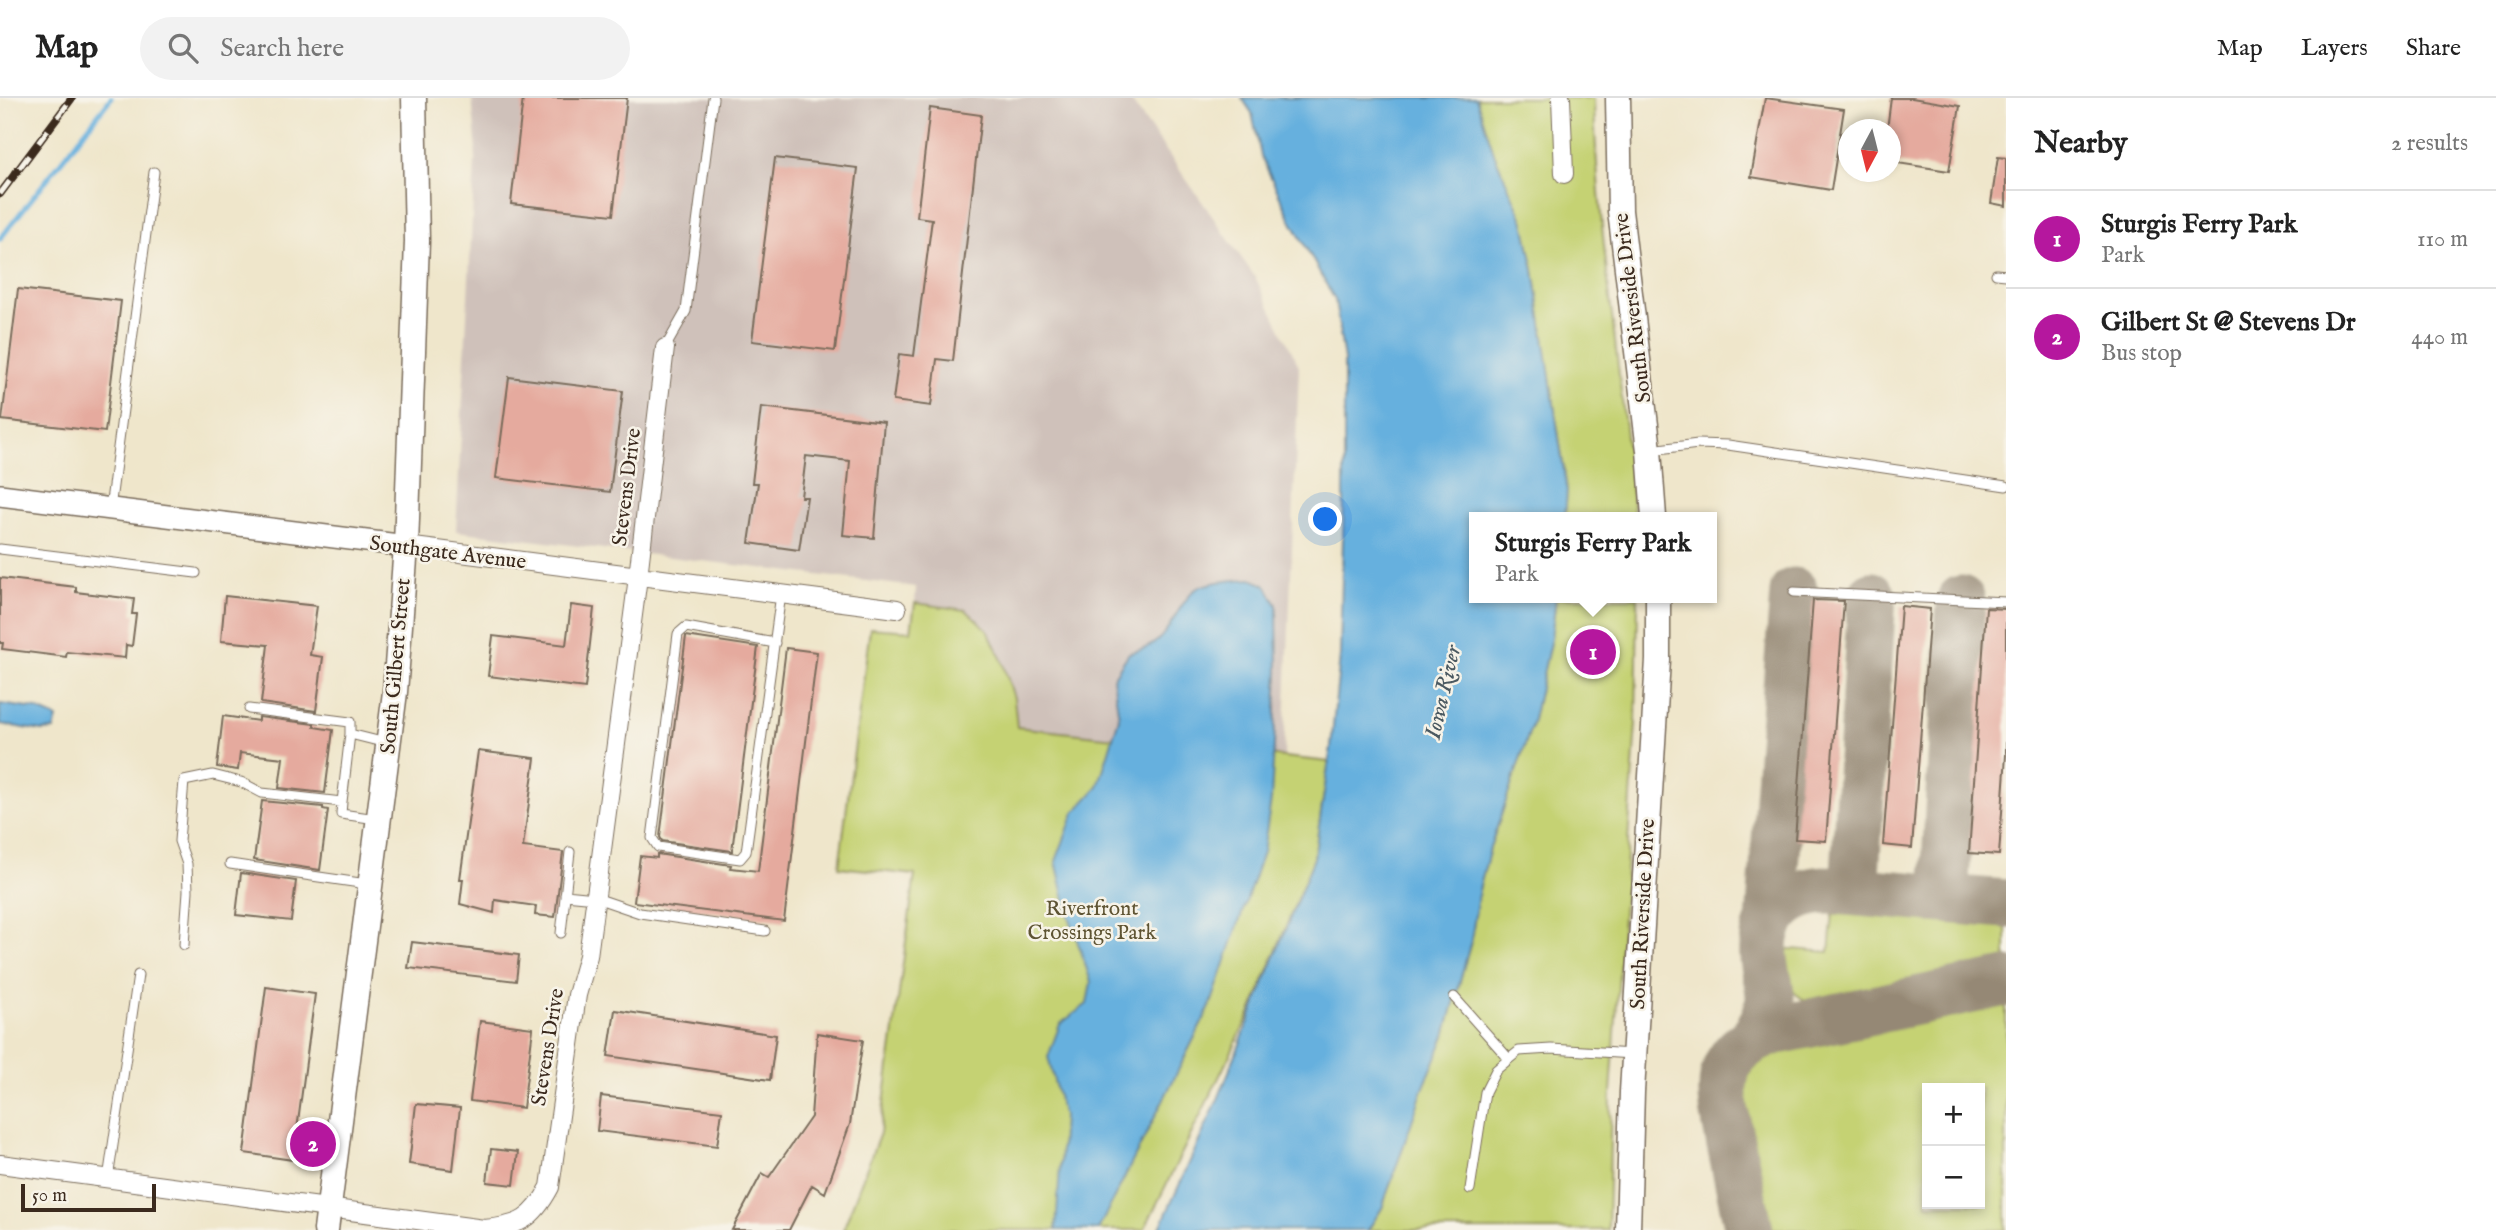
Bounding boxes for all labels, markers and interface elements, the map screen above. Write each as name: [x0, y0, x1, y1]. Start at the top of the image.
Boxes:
search box: [140, 17, 630, 80]
text: Map: [35, 27, 98, 69]
icon: search: [164, 29, 202, 67]
text: Search here: [220, 32, 344, 65]
text: Map: [2217, 33, 2263, 64]
text: Layers: [2301, 33, 2368, 64]
text: Share: [2406, 33, 2461, 64]
north arrow: [1838, 119, 1901, 182]
text: Nearby: [2034, 125, 2127, 163]
text: 2 results: [2391, 129, 2468, 158]
text: Sturgis Ferry Park: [2101, 208, 2297, 241]
street label: South Riverside Drive: [1608, 211, 1659, 404]
text: 1: [2053, 225, 2061, 254]
text: 110 m: [2417, 225, 2468, 254]
text: Park: [2101, 241, 2145, 270]
text: Gilbert St @ Stevens Dr: [2101, 306, 2355, 339]
text: 2: [2052, 323, 2062, 352]
text: 440 m: [2411, 323, 2468, 352]
text: Bus stop: [2101, 339, 2182, 368]
street label: Stevens Drive: [607, 426, 648, 548]
your location: [1308, 502, 1342, 536]
popup: [1469, 512, 1717, 603]
text: Sturgis Ferry Park: [1495, 527, 1691, 560]
street label: Southgate Avenue: [368, 531, 528, 577]
text: Park: [1495, 560, 1539, 589]
street label: South Gilbert Street: [375, 577, 418, 755]
pin: 1: [1570, 626, 1616, 678]
water label: Iowa River: [1418, 642, 1469, 743]
street label: South Riverside Drive: [1625, 818, 1662, 1010]
park label: Riverfront Crossings Park: [1028, 896, 1157, 947]
street label: Stevens Drive: [526, 986, 571, 1108]
map controls: [1922, 1083, 1985, 1209]
button: +: [1922, 1083, 1985, 1146]
pin: 2: [290, 1118, 336, 1170]
button: −: [1922, 1146, 1985, 1209]
scale bar: [21, 1181, 156, 1213]
text: 50 m: [32, 1184, 67, 1208]

